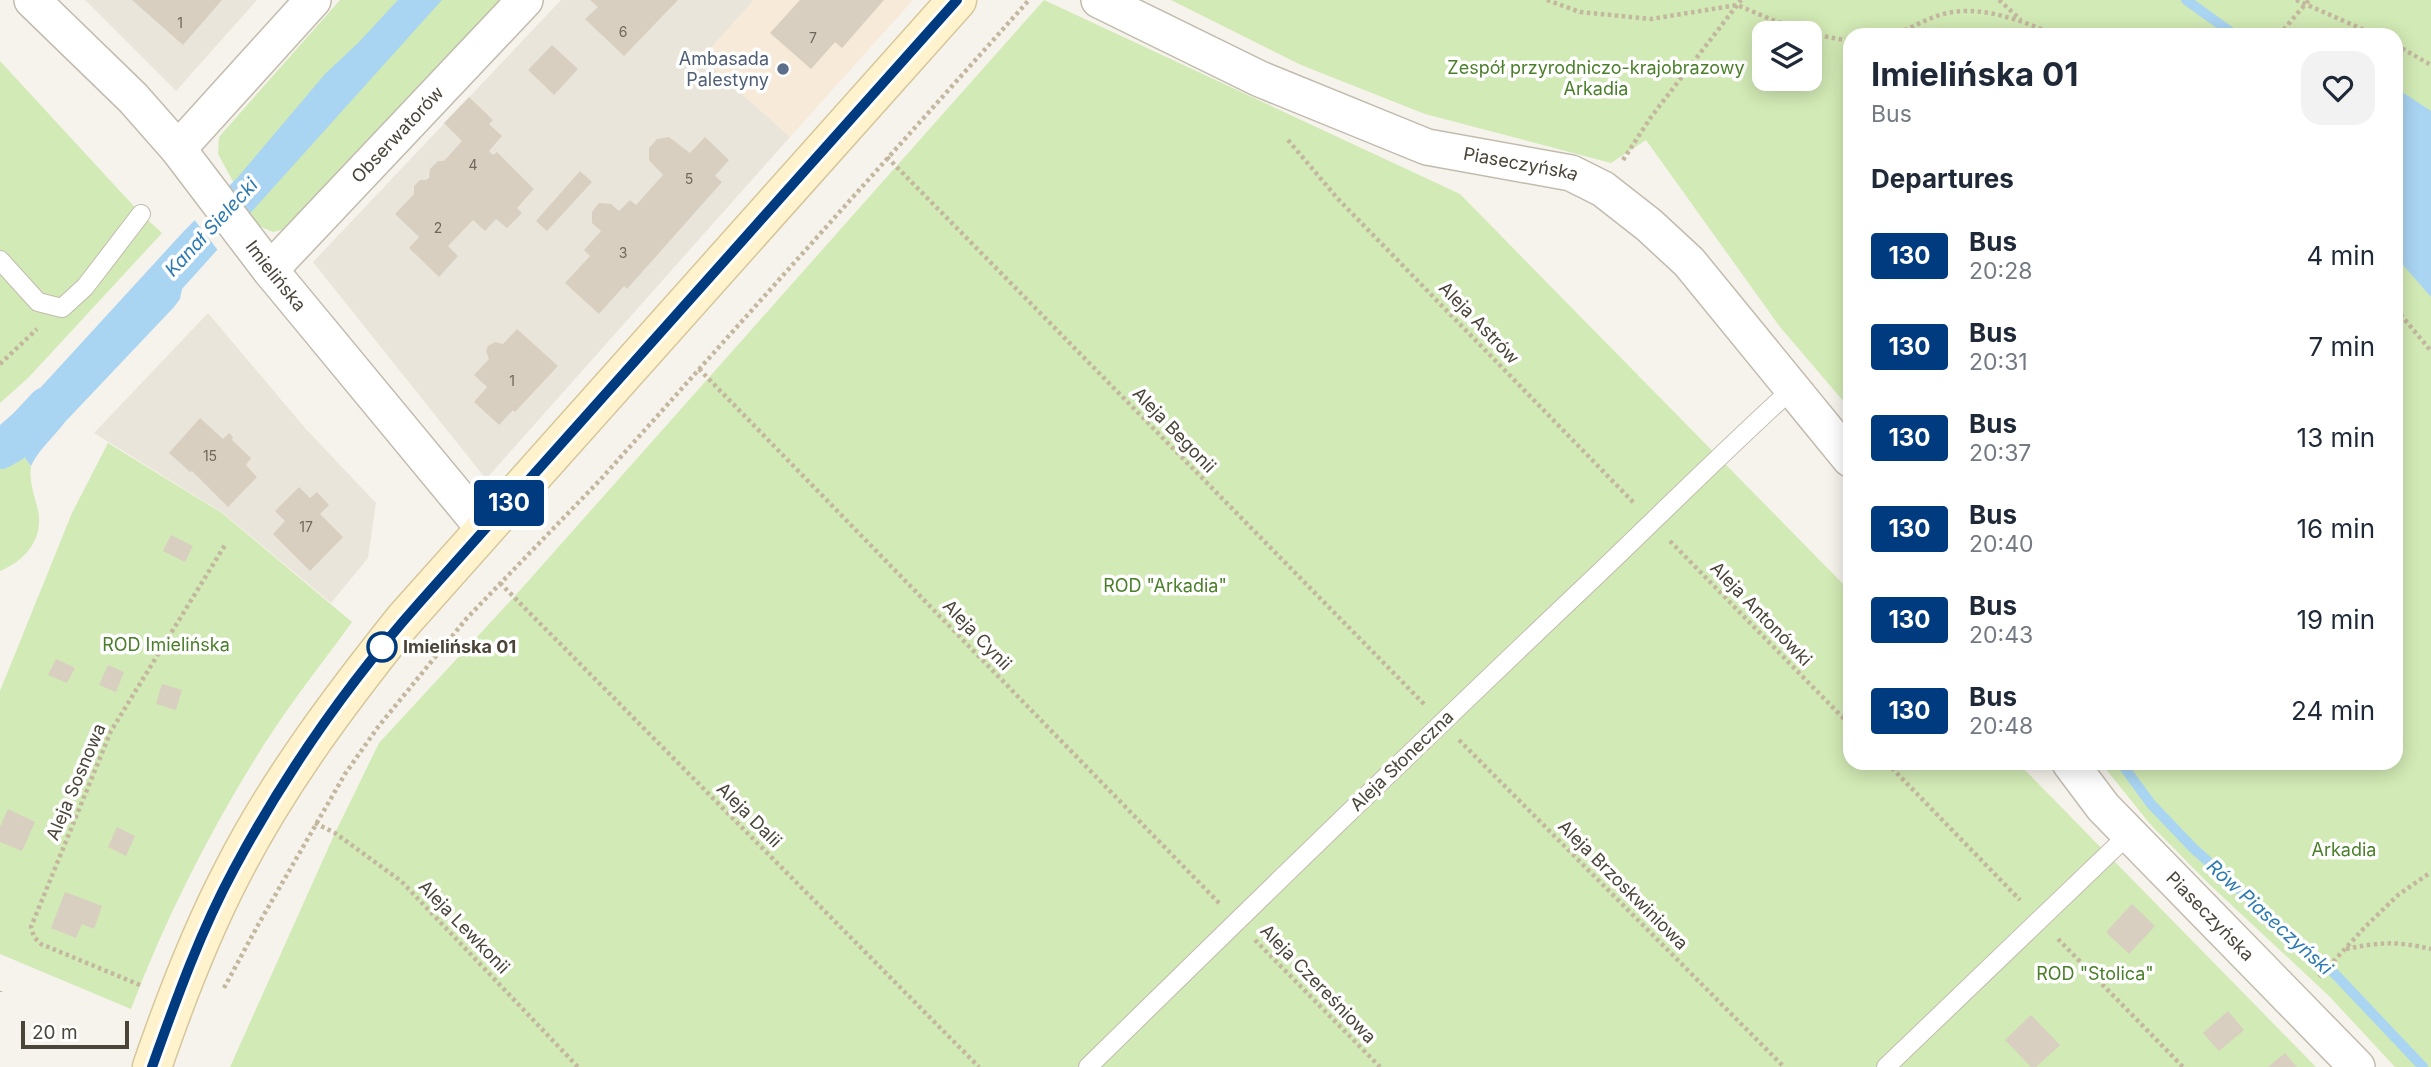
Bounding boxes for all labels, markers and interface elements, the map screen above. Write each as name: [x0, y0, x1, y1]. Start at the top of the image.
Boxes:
house number: 1: [177, 14, 183, 31]
map controls: [1752, 21, 1822, 91]
button: layers: [1752, 21, 1822, 91]
house number: 6: [619, 23, 627, 40]
house number: 7: [809, 29, 817, 46]
place label: Ambasada Palestyny: [679, 48, 769, 90]
button: heart: [2301, 51, 2375, 125]
text: Imielińska 01: [1871, 54, 2079, 94]
park label: Zespół przyrodniczo-krajobrazowy Arkadia: [1447, 57, 1745, 99]
marker: Ambasada Palestyny: [775, 61, 791, 77]
street label: Obserwatorów: [347, 82, 448, 187]
text: Bus: [1871, 100, 1912, 128]
street label: Piaseczyńska: [1462, 143, 1582, 185]
house number: 4: [468, 156, 478, 173]
text: Departures: [1871, 163, 2014, 194]
house number: 5: [685, 170, 693, 187]
water label: Kanał Sielecki: [160, 173, 263, 281]
house number: 2: [434, 219, 442, 236]
text: Bus: [1969, 226, 2017, 257]
street label: Imielińska: [242, 236, 311, 315]
text: 4 min: [2306, 240, 2375, 271]
text: 130: [1888, 241, 1931, 270]
house number: 3: [619, 244, 627, 261]
text: 20:28: [1969, 257, 2032, 285]
street label: Aleja Astrów: [1435, 277, 1524, 368]
text: Bus: [1969, 317, 2017, 348]
text: 7 min: [2309, 331, 2375, 362]
text: 130: [1888, 332, 1931, 361]
text: 20:31: [1969, 348, 2028, 376]
house number: 1: [509, 372, 515, 389]
street label: Aleja Begonii: [1129, 383, 1220, 477]
text: Bus: [1969, 408, 2017, 439]
text: 13 min: [2297, 422, 2375, 453]
text: 130: [1888, 423, 1931, 452]
text: 20:37: [1969, 439, 2031, 467]
house number: 15: [203, 447, 217, 464]
line badge: 130: [469, 480, 549, 526]
text: 130: [488, 488, 530, 517]
text: Bus: [1969, 499, 2017, 530]
text: 16 min: [2297, 513, 2375, 544]
text: 130: [1888, 514, 1931, 543]
house number: 17: [299, 518, 313, 535]
text: 20:40: [1969, 530, 2034, 558]
street label: Aleja Antonówki: [1706, 557, 1816, 670]
park label: ROD "Arkadia": [1103, 575, 1227, 596]
text: Bus: [1969, 590, 2017, 621]
street label: Aleja Cynii: [939, 595, 1016, 674]
text: 19 min: [2297, 604, 2375, 635]
text: 130: [1888, 605, 1931, 634]
text: 20:43: [1969, 621, 2033, 649]
marker: Imielińska 01: [367, 632, 397, 662]
park label: ROD Imielińska: [102, 634, 230, 655]
place label: Imielińska 01: [403, 636, 516, 657]
text: Bus: [1969, 681, 2017, 712]
text: 24 min: [2291, 695, 2375, 726]
text: 130: [1888, 696, 1931, 725]
street label: Aleja Słoneczna: [1346, 706, 1458, 815]
text: 20:48: [1969, 712, 2033, 740]
street label: Aleja Sosnowa: [42, 720, 110, 843]
street label: Aleja Dalii: [713, 778, 786, 851]
street label: Aleja Brzoskwiniowa: [1554, 815, 1693, 954]
park label: Arkadia: [2312, 839, 2376, 860]
water label: Rów Piaseczyński: [2202, 855, 2338, 980]
street label: Piaseczyńska: [2162, 867, 2258, 965]
street label: Aleja Lewkonii: [415, 876, 514, 978]
street label: Aleja Czereśniowa: [1256, 920, 1380, 1047]
park label: ROD "Stolica": [2036, 963, 2154, 984]
scale bar: [21, 1018, 130, 1050]
text: 20 m: [32, 1021, 78, 1044]

